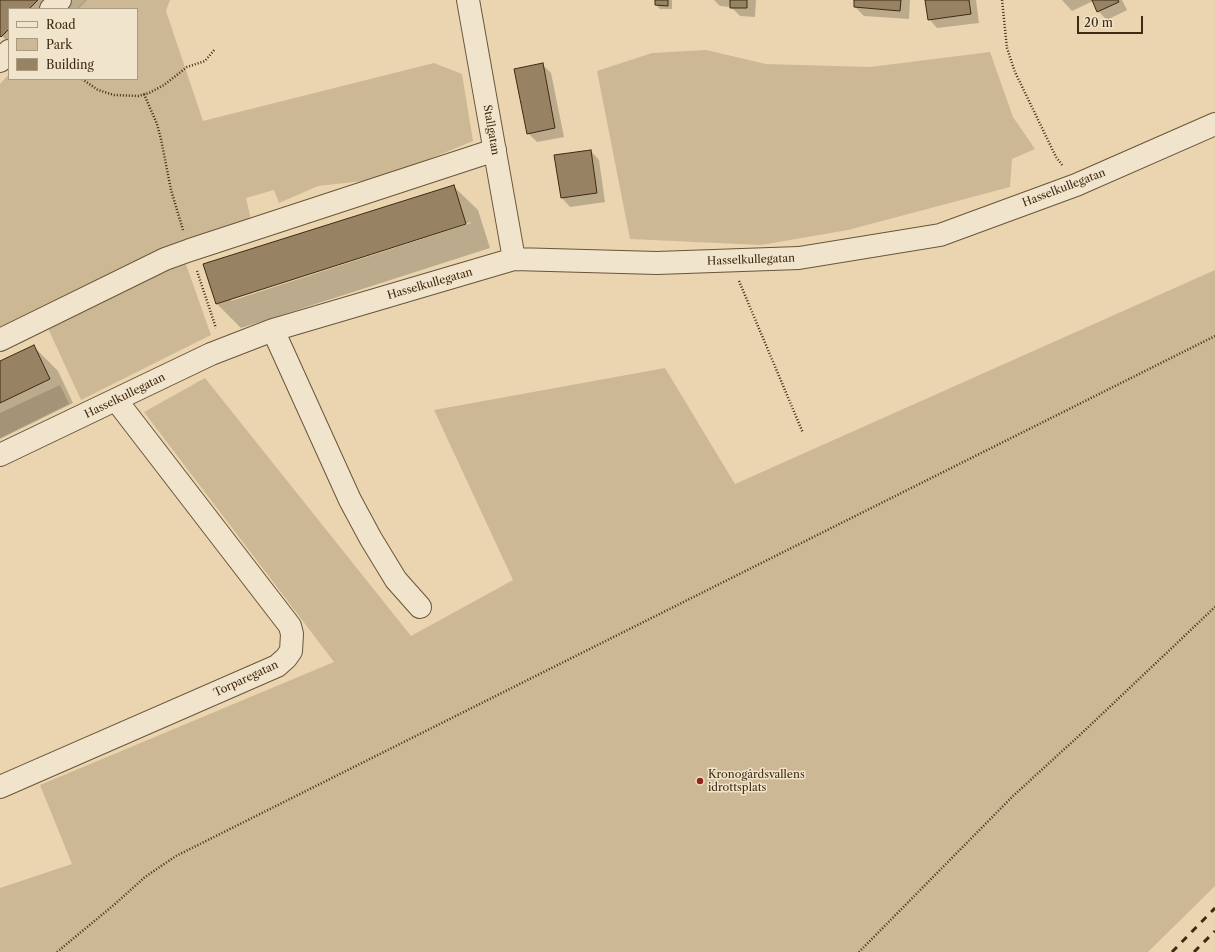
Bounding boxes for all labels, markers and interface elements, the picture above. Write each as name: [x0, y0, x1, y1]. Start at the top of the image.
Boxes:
legend: [8, 8, 138, 80]
scale bar: [1079, 8, 1145, 34]
text: 20 m: [1084, 15, 1113, 30]
text: Road: [46, 17, 76, 32]
text: Park: [46, 37, 72, 52]
text: Building: [46, 57, 94, 72]
street label: Stallgatan: [480, 104, 502, 156]
street label: Hasselkullegatan: [1021, 166, 1107, 210]
street label: Hasselkullegatan: [707, 252, 795, 268]
street label: Hasselkullegatan: [386, 266, 474, 302]
street label: Hasselkullegatan: [83, 371, 167, 421]
street label: Torparegatan: [212, 658, 280, 700]
place label: Kronogårdsvallens idrottsplats: [708, 768, 805, 794]
marker: Kronogårdsvallens idrottsplats: [695, 776, 705, 786]

